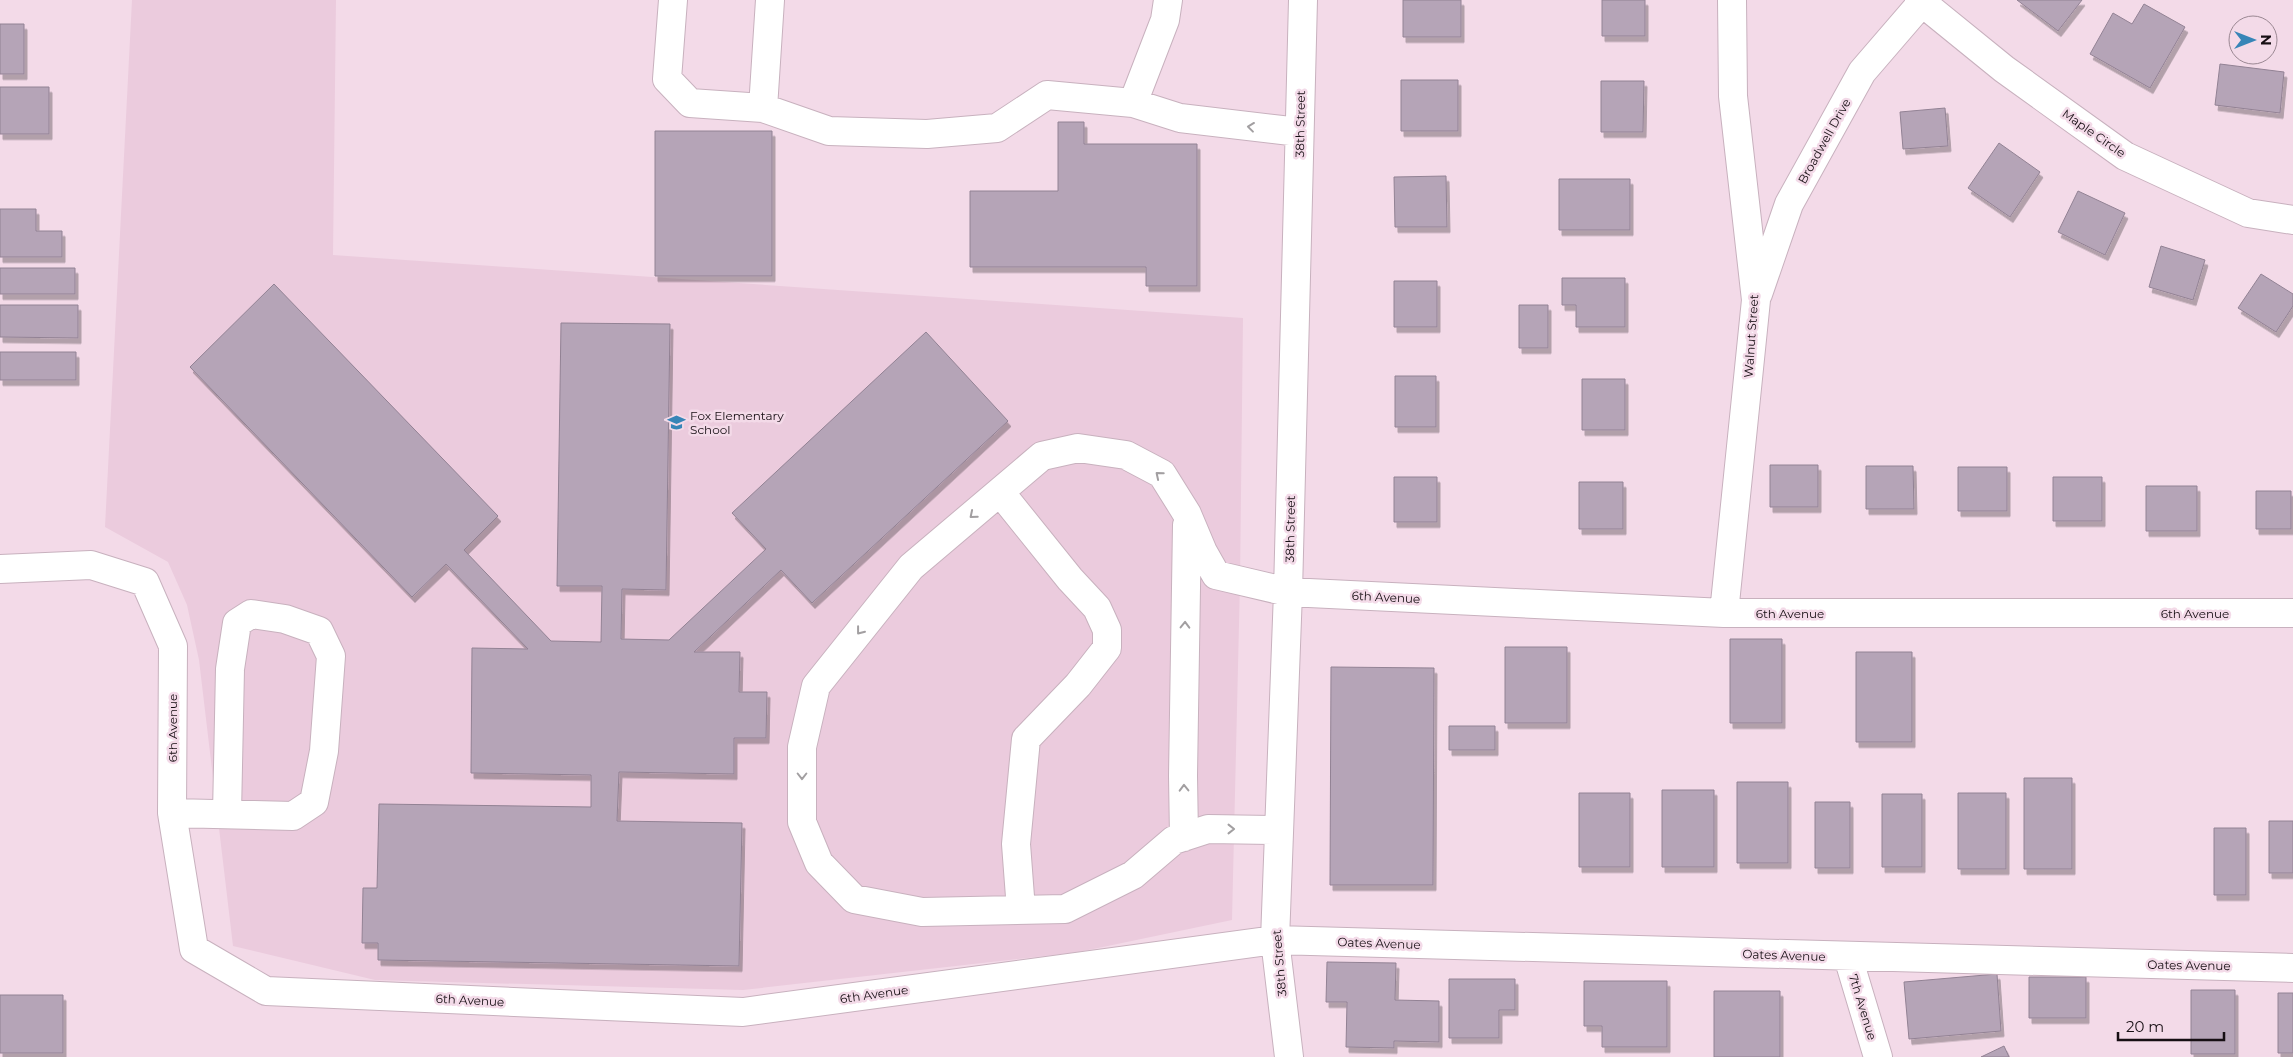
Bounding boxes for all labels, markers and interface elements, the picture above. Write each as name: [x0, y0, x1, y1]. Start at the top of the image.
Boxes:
north arrow: [2228, 15, 2278, 65]
text: N: [2257, 34, 2275, 46]
street label: 38th Street: [1292, 90, 1308, 158]
street label: Broadwell Drive: [1794, 96, 1854, 186]
street label: Maple Circle: [2059, 106, 2129, 160]
one-way arrow: [1247, 122, 1255, 133]
street label: Walnut Street: [1741, 294, 1761, 378]
place label: Fox Elementary School: [690, 408, 784, 437]
school or university icon: Fox Elementary School: [666, 412, 686, 432]
one-way arrow: [1156, 471, 1165, 480]
street label: 38th Street: [1282, 495, 1298, 563]
one-way arrow: [970, 509, 979, 517]
street label: 6th Avenue: [1351, 588, 1421, 606]
street label: 6th Avenue: [1756, 606, 1824, 621]
street label: 6th Avenue: [2161, 606, 2229, 621]
one-way arrow: [1180, 621, 1190, 629]
one-way arrow: [858, 625, 866, 634]
street label: 6th Avenue: [165, 694, 180, 762]
one-way arrow: [797, 773, 807, 781]
one-way arrow: [1178, 784, 1189, 792]
one-way arrow: [1228, 824, 1235, 834]
street label: 38th Street: [1269, 929, 1289, 997]
street label: Oates Avenue: [1337, 934, 1421, 952]
street label: Oates Avenue: [1742, 946, 1826, 964]
street label: Oates Avenue: [2147, 957, 2231, 973]
street label: 7th Avenue: [1846, 972, 1880, 1042]
street label: 6th Avenue: [839, 982, 909, 1006]
street label: 6th Avenue: [435, 991, 505, 1009]
scale bar: [2118, 1010, 2224, 1042]
text: 20 m: [2126, 1017, 2164, 1036]

